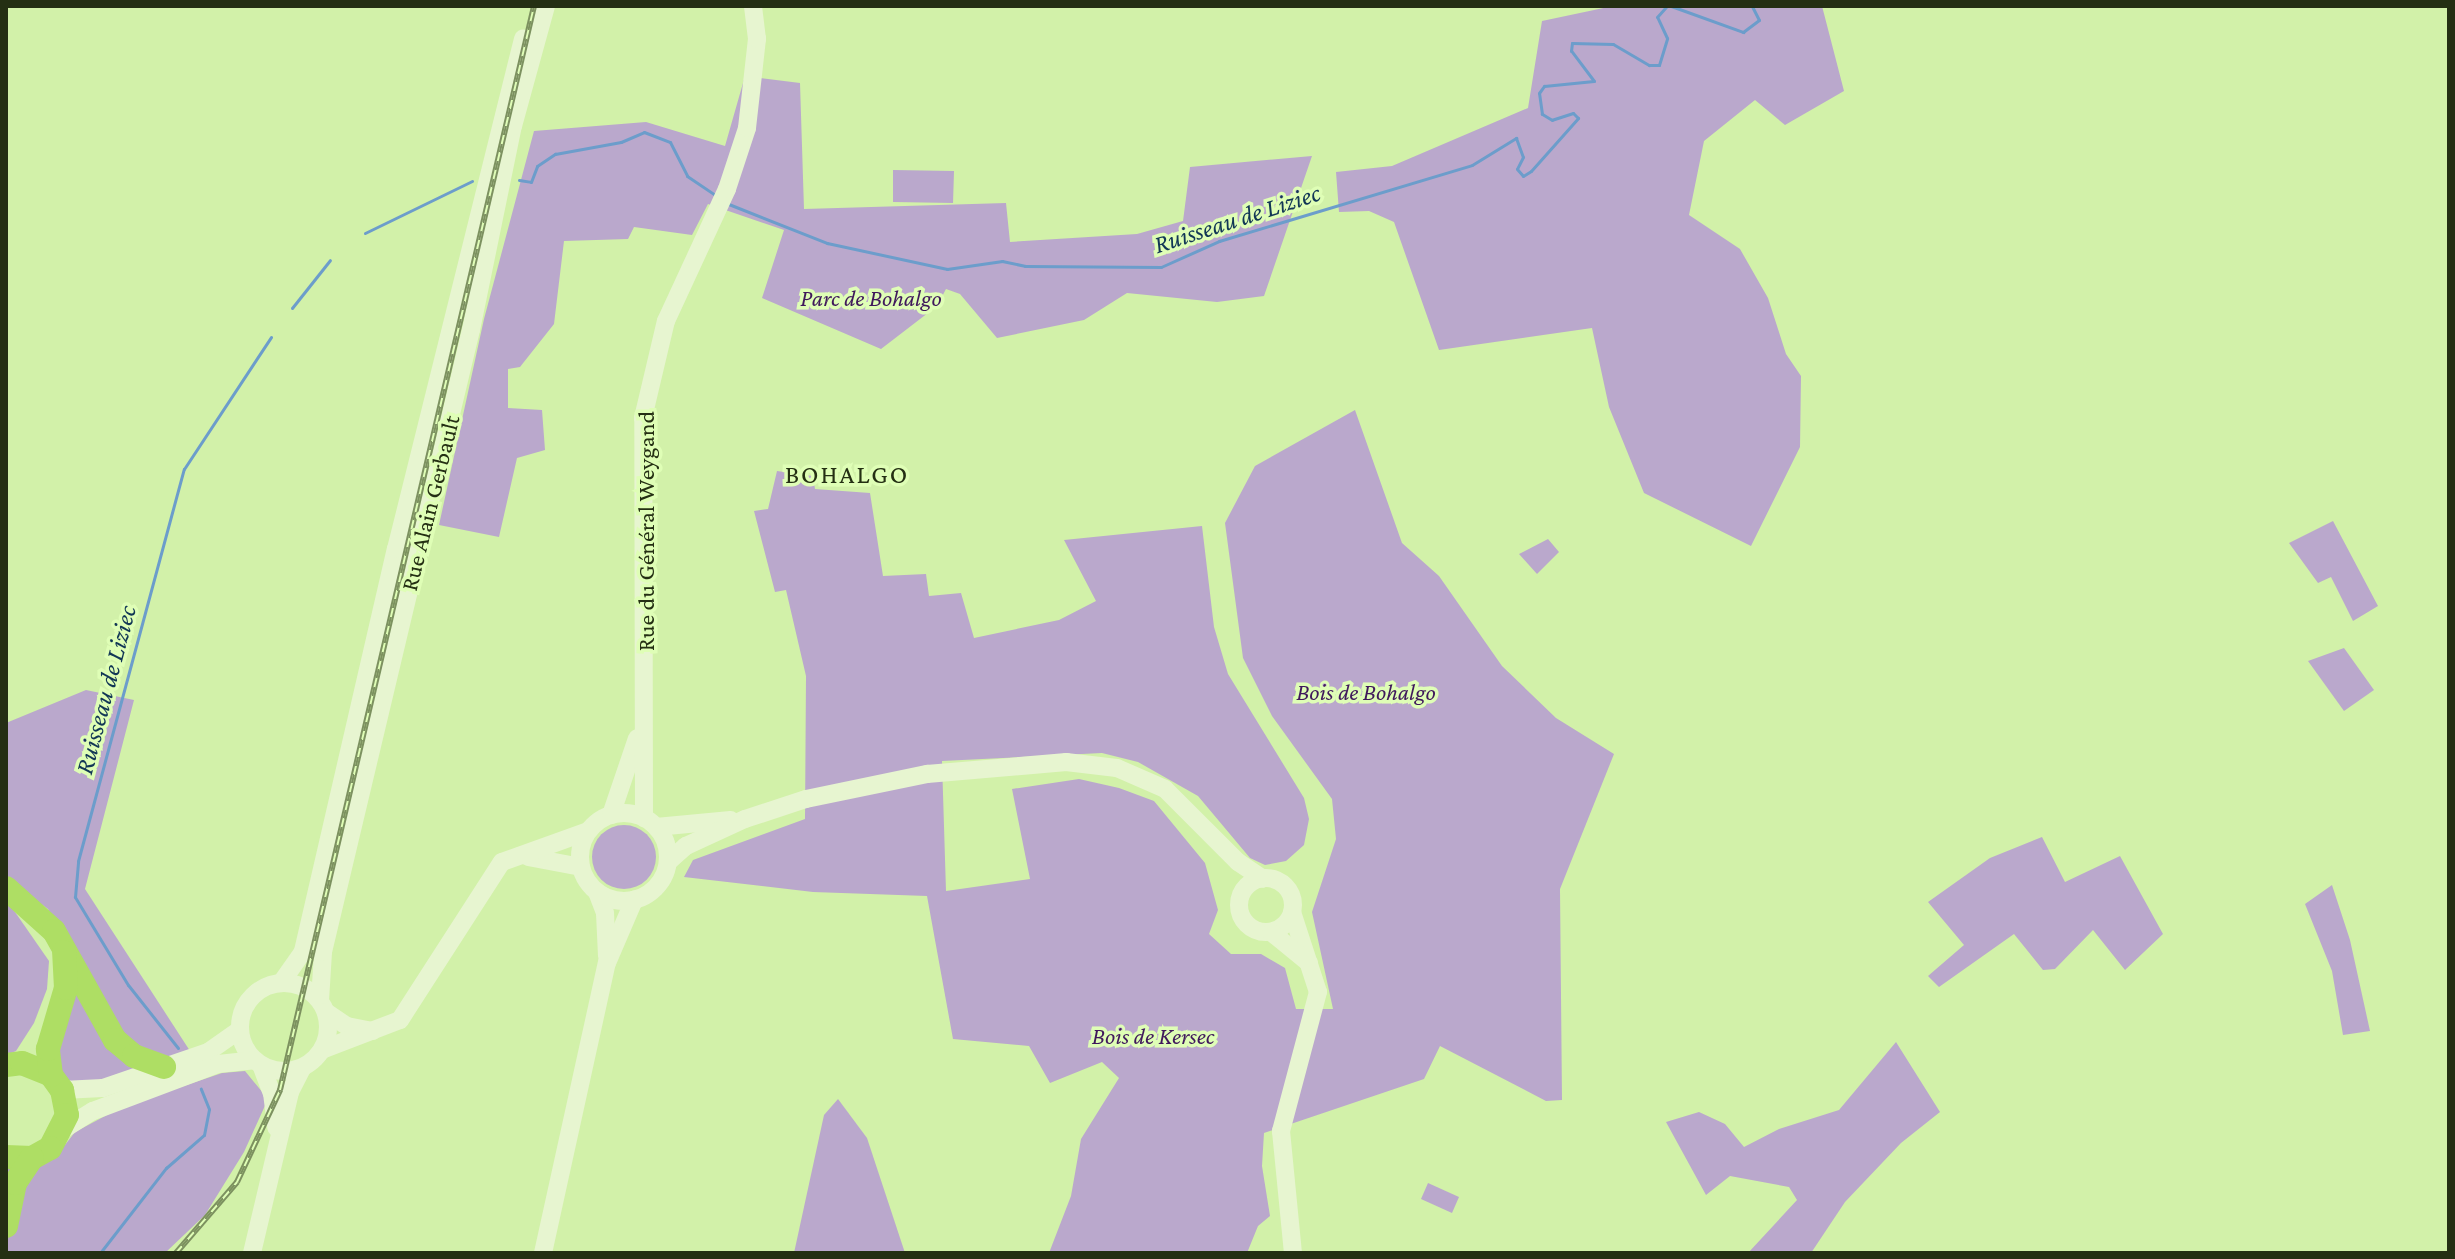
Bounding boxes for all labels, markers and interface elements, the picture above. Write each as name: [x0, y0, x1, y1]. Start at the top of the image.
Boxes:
water label: Ruisseau de Liziec: [1150, 177, 1324, 261]
park label: Parc de Bohalgo: [800, 284, 942, 312]
street label: Rue du Général Weygand: [632, 411, 660, 651]
street label: Rue Alain Gerbault: [394, 412, 466, 594]
district label: BOHALGO: [785, 459, 909, 491]
water label: Ruisseau de Liziec: [69, 602, 143, 778]
park label: Bois de Bohalgo: [1296, 678, 1436, 706]
park label: Bois de Kersec: [1092, 1022, 1214, 1050]

